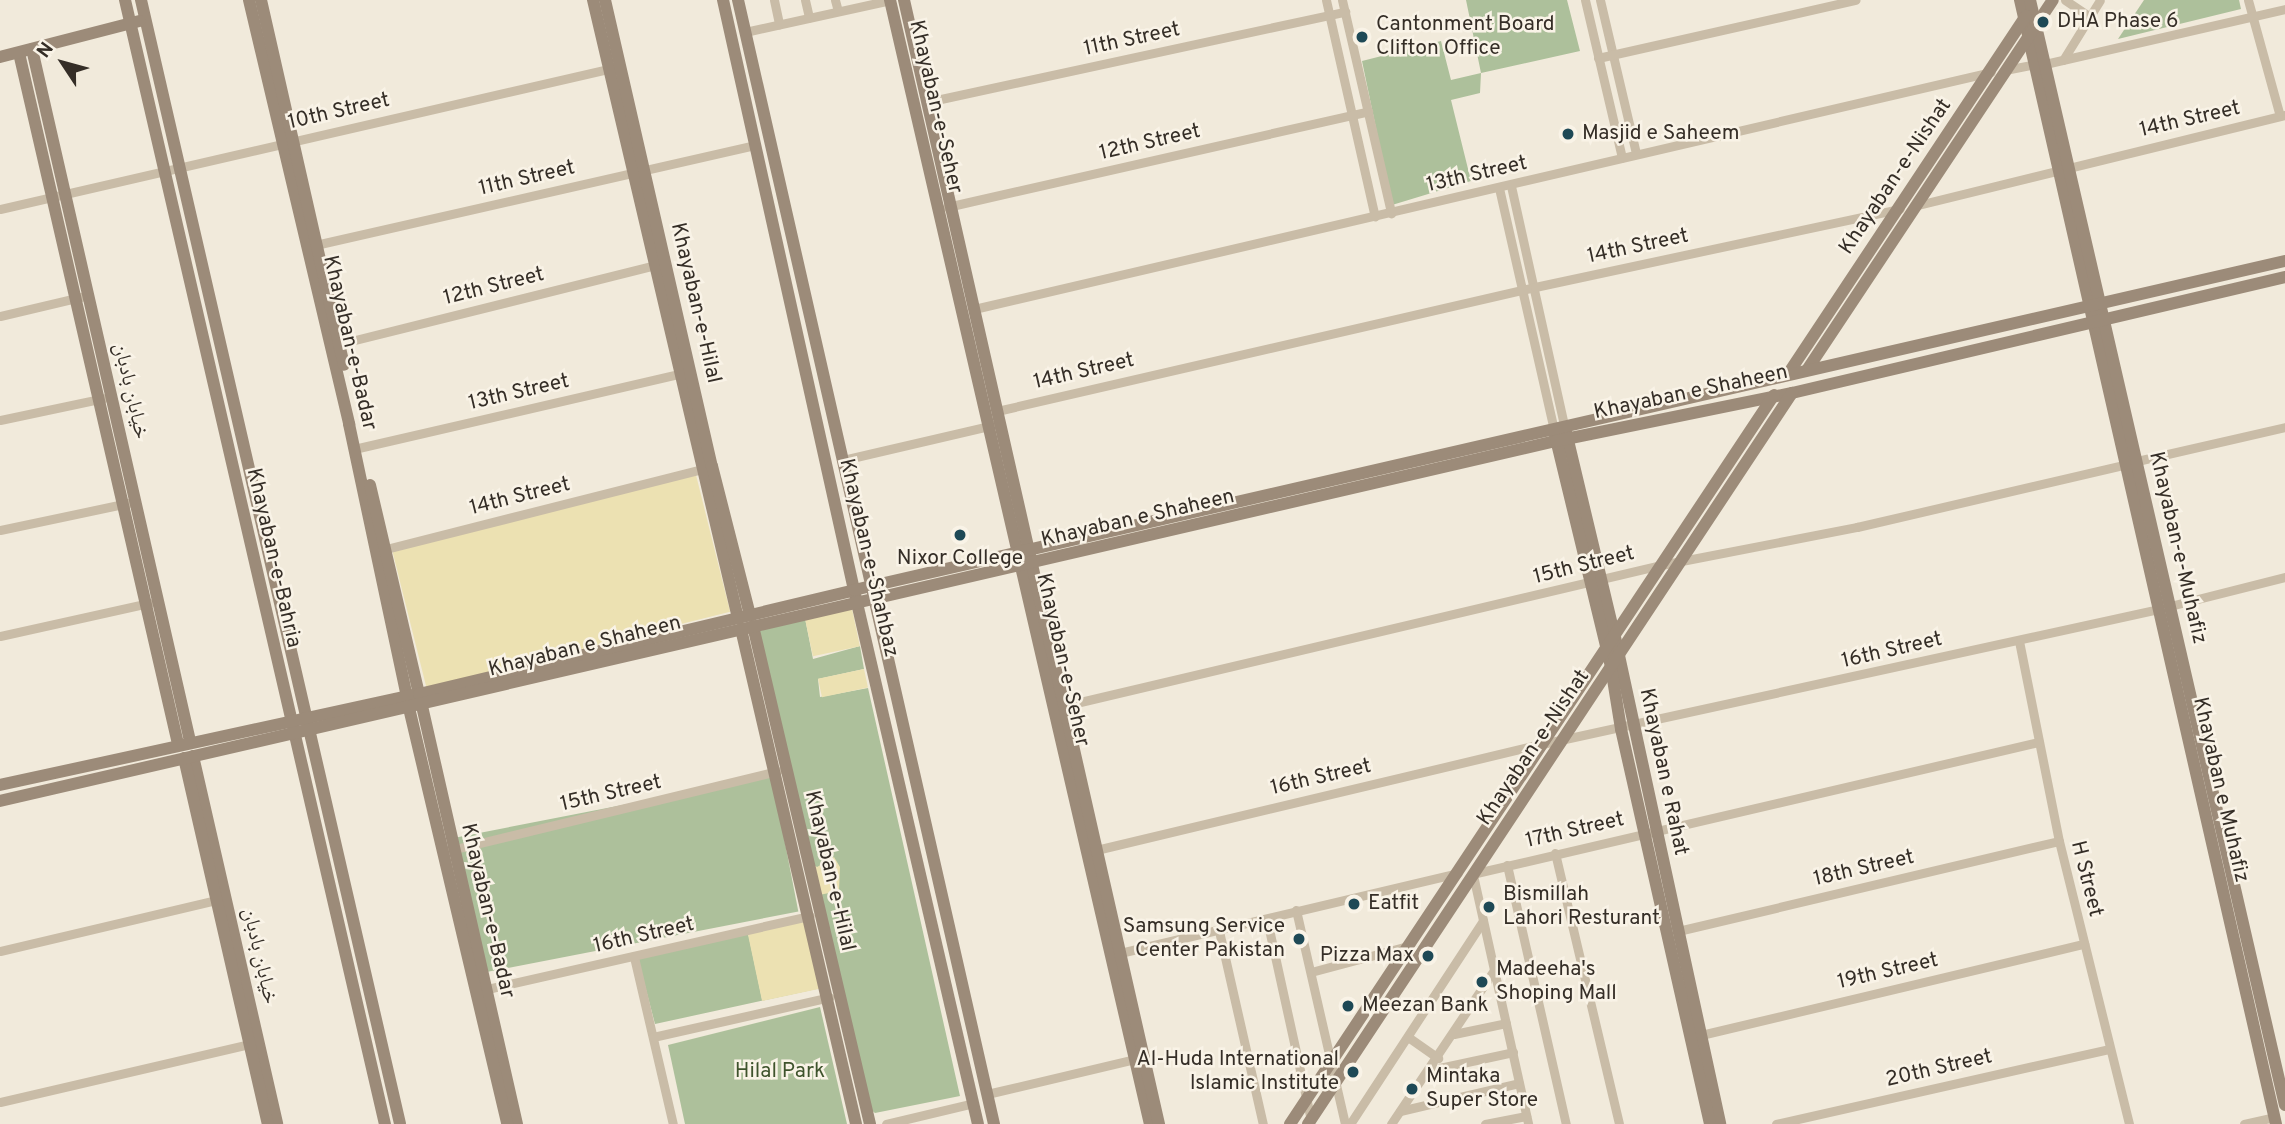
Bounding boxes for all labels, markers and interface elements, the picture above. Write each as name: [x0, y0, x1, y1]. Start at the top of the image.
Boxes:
place label: DHA Phase 6: [2057, 9, 2179, 35]
place label: Cantonment Board Clifton Office: [1376, 12, 1555, 62]
marker: DHA Phase 6: [2035, 14, 2051, 30]
street label: Khayaban-e-Seher: [903, 18, 967, 196]
street label: 11th Street: [1082, 18, 1182, 62]
north arrow: [28, 28, 98, 98]
marker: Cantonment Board Clifton Office: [1354, 29, 1370, 45]
text: N: [32, 38, 60, 63]
street label: 10th Street: [286, 88, 392, 136]
street label: Khayaban-e-Nishat: [1835, 94, 1957, 260]
street label: 14th Street: [2137, 96, 2243, 144]
street label: 12th Street: [1097, 119, 1203, 167]
place label: Masjid e Saheem: [1582, 121, 1740, 147]
marker: Masjid e Saheem: [1560, 126, 1576, 142]
street label: 13th Street: [1424, 151, 1530, 199]
street label: 11th Street: [477, 156, 577, 202]
street label: Khayaban-e-Hilal: [664, 220, 726, 386]
street label: 14th Street: [1585, 224, 1691, 270]
street label: Khayaban-e-Badar: [317, 253, 381, 433]
street label: 12th Street: [441, 262, 547, 312]
street label: خیابان بادبان: [107, 341, 153, 441]
street label: 14th Street: [1031, 348, 1137, 396]
street label: Khayaban e Shaheen: [1592, 360, 1790, 426]
street label: 13th Street: [466, 369, 572, 417]
street label: Khayaban-e-Muhafiz: [2143, 449, 2211, 647]
street label: Khayaban-e-Shahbaz: [833, 456, 903, 660]
street label: Khayaban-e-Bahria: [240, 466, 306, 650]
street label: 14th Street: [467, 472, 573, 522]
street label: Khayaban e Shaheen: [1039, 484, 1237, 554]
marker: Nixor College: [952, 527, 968, 543]
street label: 15th Street: [1531, 541, 1637, 591]
place label: Nixor College: [897, 546, 1023, 572]
street label: Khayaban-e-Seher: [1030, 571, 1094, 749]
street label: Khayaban e Shaheen: [486, 611, 684, 683]
street label: 16th Street: [1839, 627, 1945, 675]
street label: Khayaban-e-Nishat: [1473, 665, 1595, 831]
street label: Khayaban e Rahat: [1633, 686, 1693, 858]
street label: Khayaban e Muhafiz: [2186, 695, 2254, 885]
street label: 16th Street: [1268, 754, 1374, 802]
street label: 15th Street: [558, 770, 664, 818]
street label: Khayaban-e-Hilal: [798, 788, 860, 954]
street label: 17th Street: [1523, 807, 1627, 855]
street label: Khayaban-e-Badar: [455, 821, 519, 1001]
street label: H Street: [2064, 838, 2108, 920]
street label: 18th Street: [1811, 845, 1917, 893]
place label: Bismillah Lahori Resturant: [1503, 882, 1660, 932]
place label: Eatfit: [1368, 891, 1419, 917]
marker: Eatfit: [1346, 896, 1362, 912]
marker: Bismillah Lahori Resturant: [1481, 899, 1497, 915]
street label: خیابان بادبان: [236, 906, 282, 1006]
street label: 16th Street: [591, 912, 697, 960]
place label: Samsung Service Center Pakistan: [1123, 914, 1285, 964]
marker: Samsung Service Center Pakistan: [1291, 931, 1307, 947]
place label: Pizza Max: [1320, 943, 1414, 969]
marker: Pizza Max: [1420, 948, 1436, 964]
street label: 19th Street: [1835, 948, 1941, 996]
place label: Madeeha's Shoping Mall: [1496, 957, 1617, 1007]
marker: Madeeha's Shoping Mall: [1474, 974, 1490, 990]
place label: Meezan Bank: [1362, 993, 1489, 1019]
marker: Meezan Bank: [1340, 998, 1356, 1014]
street label: 20th Street: [1883, 1045, 1995, 1093]
place label: Al-Huda International Islamic Institute: [1137, 1047, 1339, 1097]
park label: Hilal Park: [735, 1059, 825, 1085]
marker: Al-Huda International Islamic Institute: [1345, 1064, 1361, 1080]
place label: Mintaka Super Store: [1426, 1064, 1538, 1114]
marker: Mintaka Super Store: [1404, 1081, 1420, 1097]

